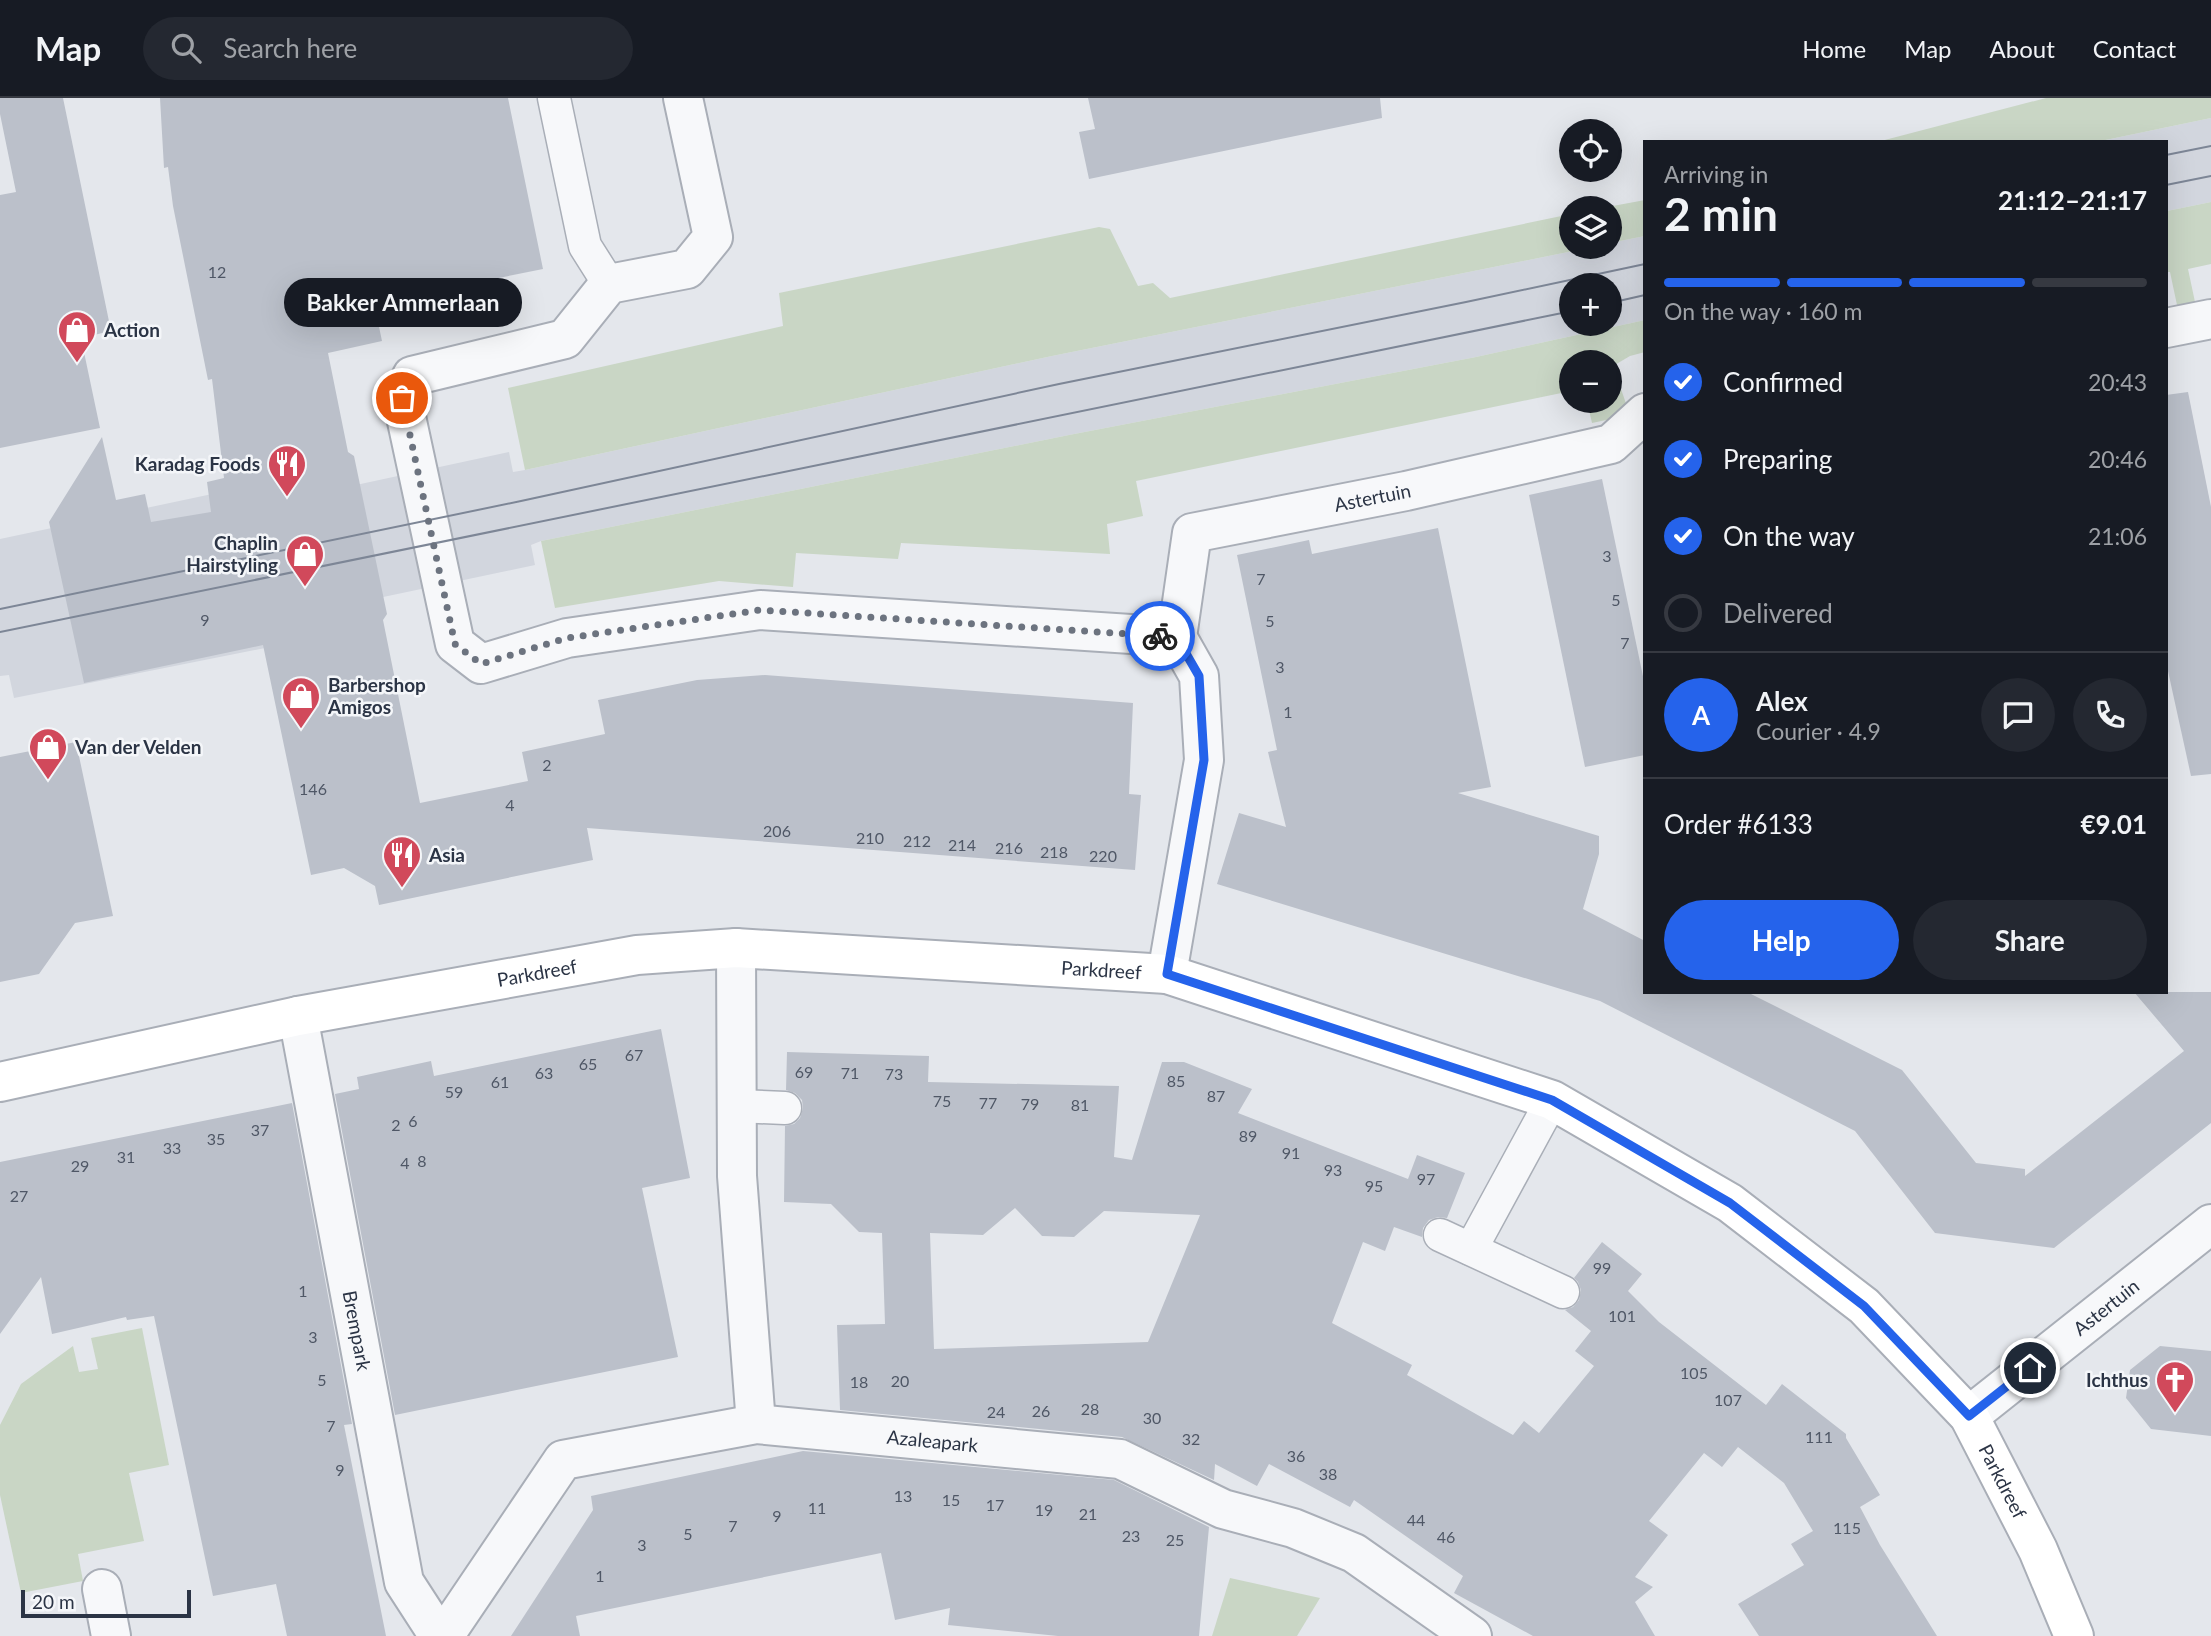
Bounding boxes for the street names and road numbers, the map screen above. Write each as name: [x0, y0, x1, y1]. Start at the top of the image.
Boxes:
street label: Astertuin: [1332, 478, 1413, 516]
street label: Parkdreef: [495, 954, 579, 991]
street label: Parkdreef: [1061, 956, 1143, 983]
street label: Astertuin: [2068, 1274, 2143, 1340]
street label: Brempark: [339, 1289, 376, 1373]
street label: Azaleapark: [886, 1425, 979, 1456]
street label: Parkdreef: [1974, 1440, 2032, 1522]

